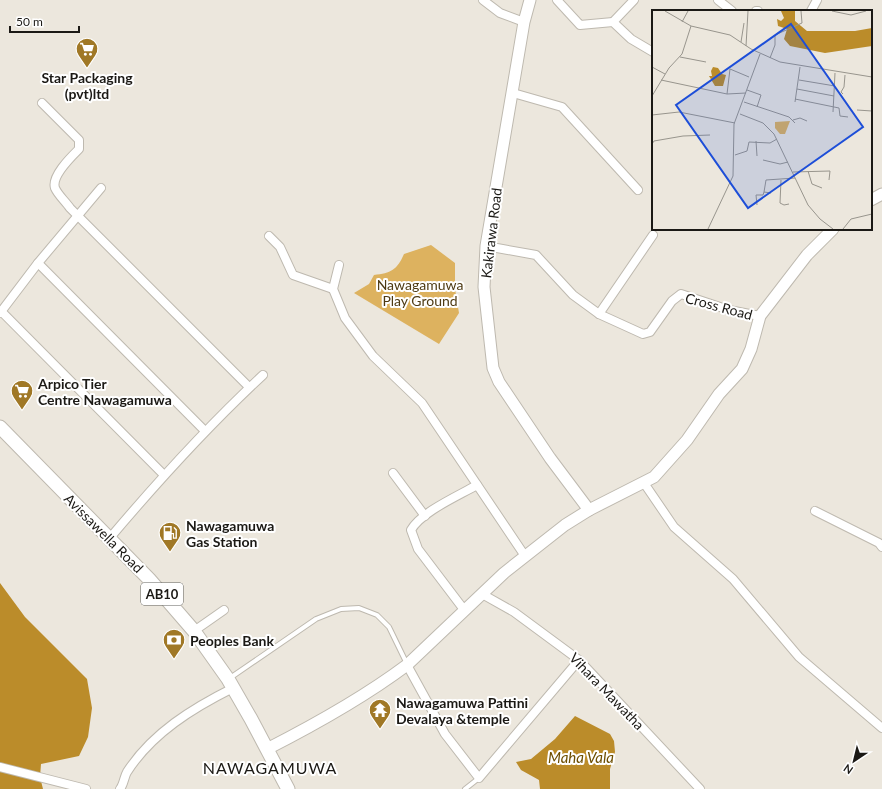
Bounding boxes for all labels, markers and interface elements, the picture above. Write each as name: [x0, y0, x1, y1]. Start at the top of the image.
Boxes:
scale bar: [10, 8, 79, 34]
inset map: [652, 10, 872, 230]
text: 50 m: [16, 14, 43, 29]
supermarket icon: Star Packaging (pvt)ltd: [74, 36, 100, 69]
place label: Star Packaging (pvt)ltd: [41, 69, 133, 102]
street label: Kakirawa Road: [477, 187, 505, 279]
park label: Nawagamuwa Play Ground: [377, 276, 463, 309]
street label: Cross Road: [684, 289, 754, 323]
place label: Arpico Tier Centre Nawagamuwa: [37, 375, 172, 408]
supermarket icon: Arpico Tier Centre Nawagamuwa: [9, 378, 35, 411]
street label: Avissawella Road: [61, 490, 147, 576]
place label: Nawagamuwa Gas Station: [186, 517, 274, 550]
fuel station icon: Nawagamuwa Gas Station: [157, 520, 183, 553]
road number: AB10: [141, 583, 183, 605]
bank icon: Peoples Bank: [161, 627, 187, 660]
place label: Peoples Bank: [190, 632, 274, 649]
street label: Vihara Mawatha: [566, 649, 648, 733]
place label: Nawagamuwa Pattini Devalaya &temple: [396, 694, 528, 727]
temple icon: Nawagamuwa Pattini Devalaya &temple: [367, 697, 393, 730]
north arrow: [834, 741, 874, 781]
water label: Maha Vala: [548, 748, 614, 766]
district label: NAWAGAMUWA: [203, 758, 337, 777]
text: N: [841, 762, 855, 777]

